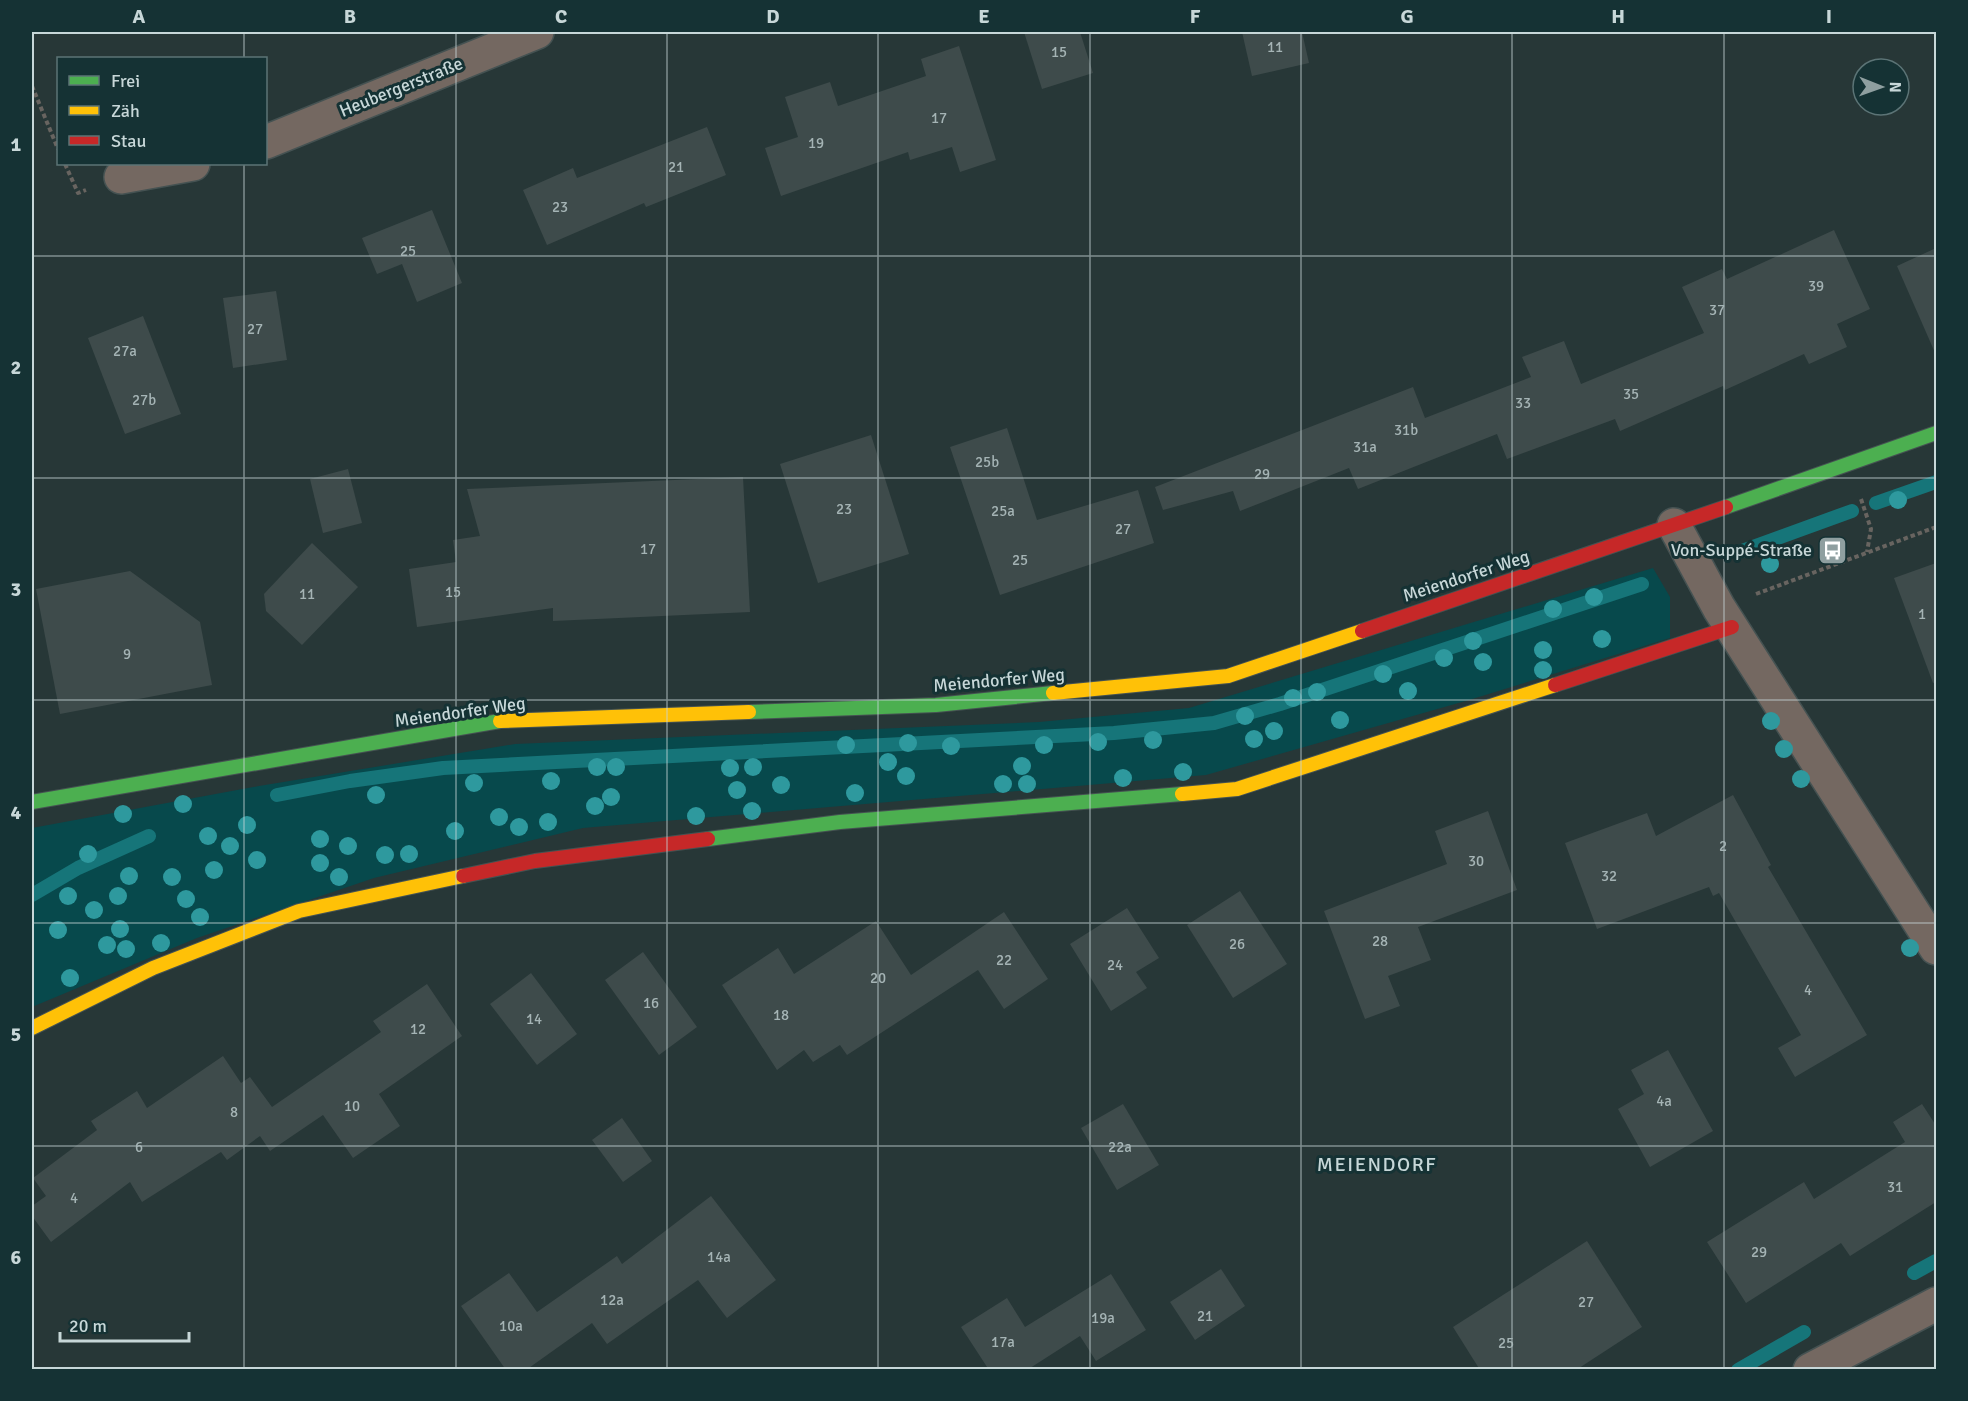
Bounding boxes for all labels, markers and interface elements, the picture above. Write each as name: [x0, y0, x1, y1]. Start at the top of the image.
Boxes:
text: A: [133, 4, 146, 29]
text: B: [344, 4, 356, 29]
text: C: [555, 4, 567, 29]
text: D: [766, 4, 780, 29]
text: E: [978, 4, 990, 29]
text: F: [1190, 4, 1201, 29]
text: G: [1400, 4, 1414, 29]
text: H: [1611, 4, 1625, 29]
text: I: [1826, 4, 1832, 29]
house number: 11: [1267, 38, 1283, 56]
house number: 15: [1051, 43, 1067, 61]
street label: Heubergerstraße: [336, 52, 466, 122]
legend: [57, 57, 267, 165]
north arrow: [1851, 57, 1911, 117]
text: Frei: [111, 70, 140, 92]
text: N: [1885, 82, 1905, 93]
text: Zäh: [111, 100, 140, 122]
house number: 17: [931, 109, 947, 127]
text: Stau: [111, 130, 146, 152]
text: 1: [11, 132, 22, 157]
house number: 19: [808, 134, 824, 152]
house number: 21: [668, 158, 684, 176]
house number: 23: [552, 198, 568, 216]
house number: 25: [400, 242, 416, 260]
house number: 39: [1808, 277, 1824, 295]
house number: 37: [1709, 301, 1725, 319]
house number: 27: [247, 320, 263, 338]
house number: 27a: [113, 342, 137, 360]
text: 2: [11, 355, 21, 380]
house number: 35: [1623, 385, 1639, 403]
house number: 27b: [132, 391, 156, 409]
house number: 33: [1515, 394, 1531, 412]
house number: 31b: [1394, 421, 1418, 439]
house number: 31a: [1353, 438, 1377, 456]
house number: 25b: [975, 453, 999, 471]
house number: 29: [1254, 465, 1270, 483]
house number: 23: [836, 500, 852, 518]
house number: 25a: [991, 502, 1015, 520]
house number: 27: [1115, 520, 1131, 538]
bus stop icon: Von-Suppé-Straße: [1817, 534, 1849, 566]
place label: Von-Suppé-Straße: [1671, 539, 1812, 561]
house number: 17: [640, 540, 656, 558]
street label: Meiendorfer Weg: [1400, 545, 1532, 607]
house number: 25: [1012, 551, 1028, 569]
text: 3: [11, 577, 21, 602]
house number: 15: [445, 583, 461, 601]
house number: 11: [299, 585, 315, 603]
house number: 1: [1918, 605, 1926, 623]
house number: 9: [123, 645, 131, 663]
street label: Meiendorfer Weg: [932, 663, 1066, 697]
street label: Meiendorfer Weg: [393, 692, 527, 732]
text: 4: [11, 800, 22, 825]
house number: 2: [1719, 837, 1727, 855]
house number: 30: [1468, 852, 1484, 870]
house number: 32: [1601, 867, 1617, 885]
house number: 28: [1372, 932, 1388, 950]
house number: 26: [1229, 935, 1245, 953]
house number: 22: [996, 951, 1012, 969]
house number: 24: [1107, 956, 1123, 974]
house number: 20: [870, 969, 886, 987]
house number: 4: [1804, 981, 1812, 999]
house number: 16: [643, 994, 659, 1012]
house number: 18: [773, 1006, 789, 1024]
house number: 14: [526, 1010, 542, 1028]
house number: 12: [410, 1020, 426, 1038]
text: 5: [11, 1022, 21, 1047]
house number: 4a: [1656, 1092, 1672, 1110]
house number: 10: [344, 1097, 360, 1115]
house number: 8: [230, 1103, 238, 1121]
house number: 6: [135, 1138, 143, 1156]
house number: 22a: [1108, 1138, 1132, 1156]
district label: MEIENDORF: [1317, 1152, 1437, 1177]
house number: 31: [1887, 1178, 1903, 1196]
house number: 4: [70, 1189, 78, 1207]
house number: 29: [1751, 1243, 1767, 1261]
text: 6: [11, 1245, 22, 1270]
house number: 14a: [707, 1248, 731, 1266]
house number: 12a: [600, 1291, 624, 1309]
house number: 27: [1578, 1293, 1594, 1311]
scale bar: [60, 1305, 189, 1343]
house number: 21: [1197, 1307, 1213, 1325]
house number: 19a: [1091, 1309, 1115, 1327]
text: 20 m: [69, 1315, 107, 1337]
house number: 10a: [499, 1317, 523, 1335]
house number: 17a: [991, 1333, 1015, 1351]
house number: 25: [1498, 1334, 1514, 1352]

